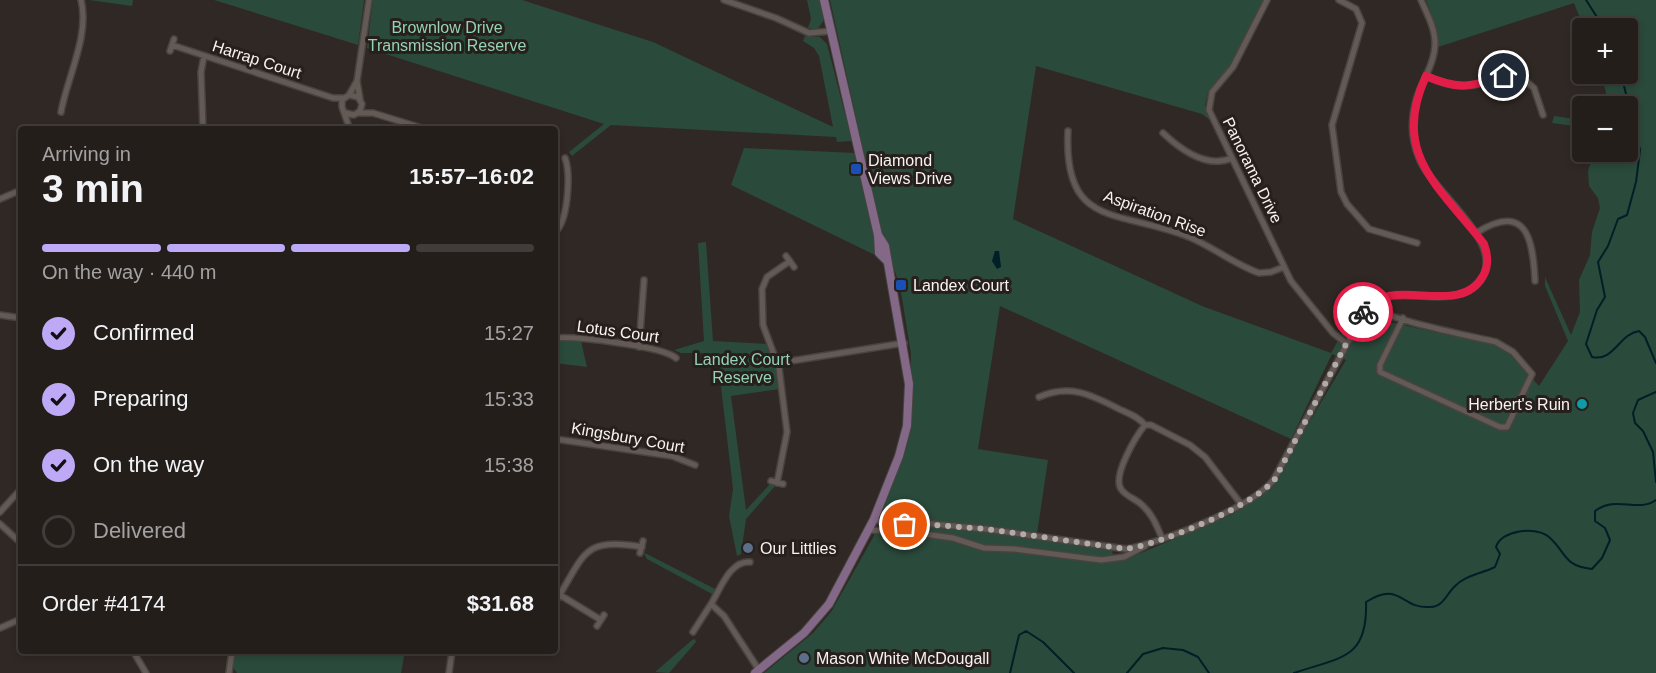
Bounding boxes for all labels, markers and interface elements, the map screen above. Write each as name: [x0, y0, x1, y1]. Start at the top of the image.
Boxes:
map controls: [1572, 18, 1638, 162]
button: +: [1572, 18, 1638, 84]
park label: Brownlow Drive Transmission Reserve: [368, 19, 526, 54]
street label: Harrap Court: [210, 37, 304, 82]
pin: [1478, 50, 1529, 101]
icon: home: [1487, 59, 1520, 92]
button: −: [1572, 96, 1638, 162]
street label: Panorama Drive: [1220, 115, 1286, 226]
text: Arriving in: [42, 143, 131, 165]
place label: Diamond Views Drive: [868, 152, 952, 187]
marker: Diamond Views Drive: [849, 162, 863, 176]
text: 15:57–16:02: [409, 164, 534, 189]
text: 3 min: [42, 167, 144, 210]
street label: Aspiration Rise: [1101, 187, 1208, 240]
text: On the way · 440 m: [42, 261, 217, 283]
place label: Landex Court: [913, 277, 1010, 294]
marker: Landex Court: [894, 278, 908, 292]
courier: [1333, 282, 1393, 342]
icon: bike: [1347, 296, 1380, 329]
icon: check: [42, 317, 75, 350]
street label: Lotus Court: [576, 317, 661, 346]
text: Confirmed: [93, 320, 194, 345]
text: 15:27: [484, 322, 534, 344]
park label: Landex Court Reserve: [694, 351, 791, 386]
icon: check: [42, 383, 75, 416]
text: Preparing: [93, 386, 188, 411]
text: 15:33: [484, 388, 534, 410]
place label: Herbert's Ruin: [1468, 396, 1570, 413]
marker: Herbert's Ruin: [1575, 397, 1589, 411]
street label: Kingsbury Court: [570, 419, 686, 456]
icon: check: [42, 449, 75, 482]
text: On the way: [93, 452, 204, 477]
text: 15:38: [484, 454, 534, 476]
pin: [879, 499, 930, 550]
icon: bag: [888, 508, 921, 541]
text: Delivered: [93, 518, 186, 543]
place label: Our Littlies: [760, 540, 836, 557]
marker: Our Littlies: [741, 541, 755, 555]
text: Order #4174: [42, 591, 166, 616]
text: $31.68: [467, 591, 534, 616]
place label: Mason White McDougall: [816, 650, 989, 667]
marker: Mason White McDougall: [797, 651, 811, 665]

